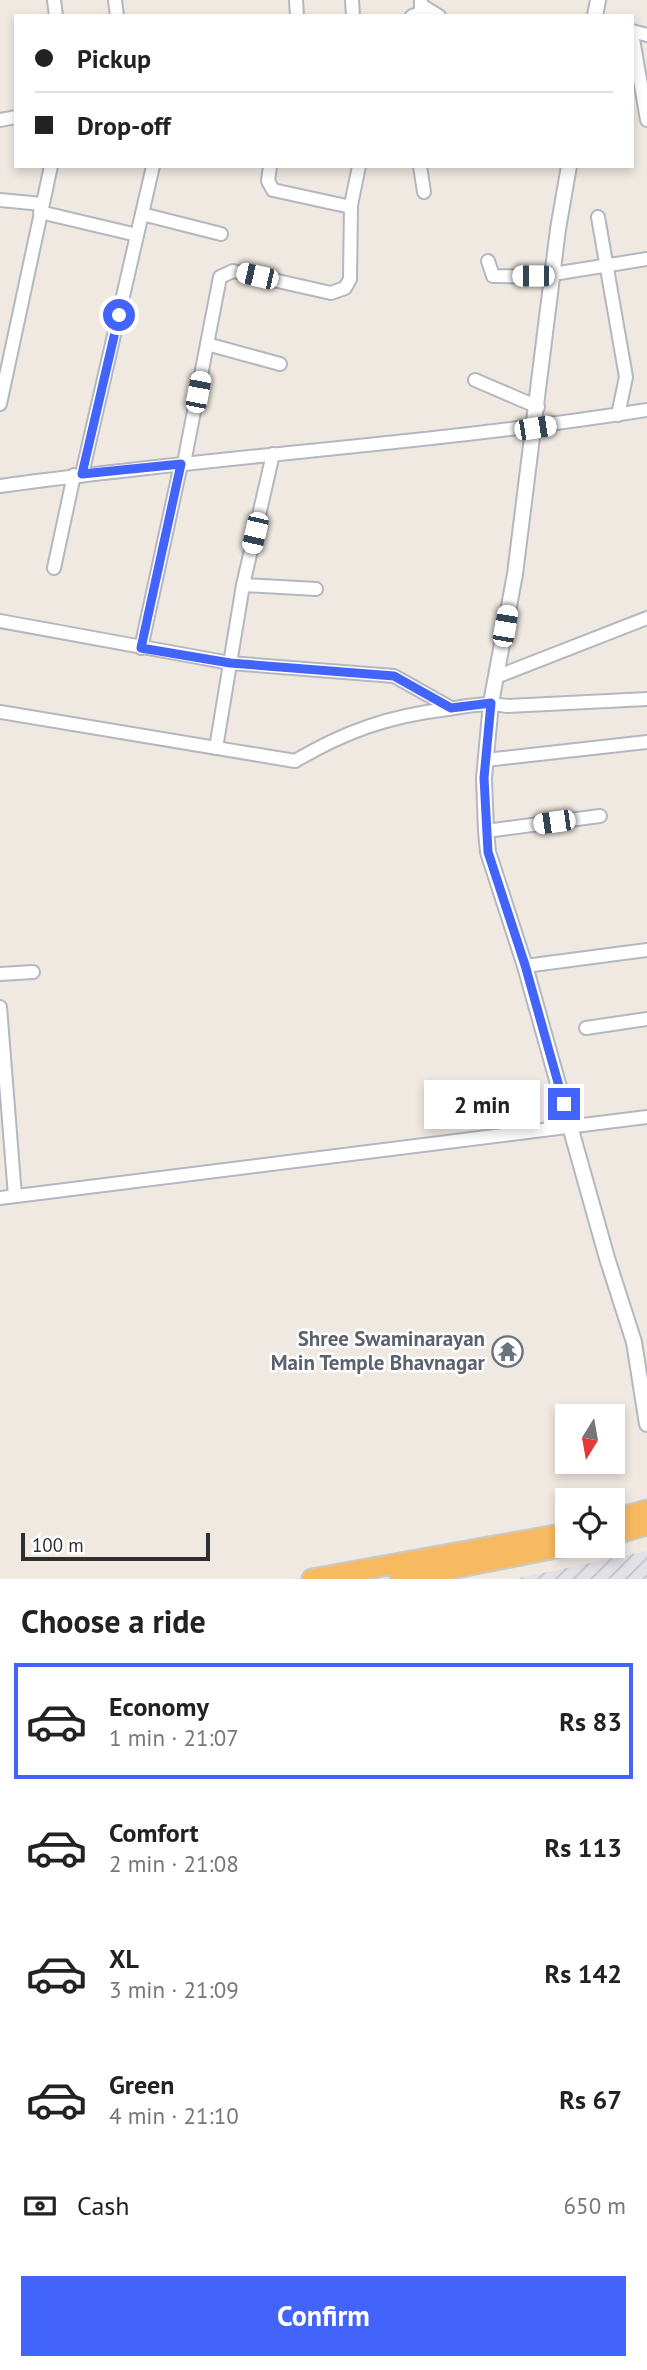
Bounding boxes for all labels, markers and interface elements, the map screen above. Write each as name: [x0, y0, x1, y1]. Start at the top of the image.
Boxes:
text: Pickup: [77, 42, 151, 75]
text: Drop-off: [77, 109, 171, 142]
car: [235, 261, 280, 291]
car: [513, 266, 555, 287]
route start: [103, 299, 135, 331]
car: [184, 369, 213, 415]
car: [513, 414, 558, 442]
car: [241, 510, 270, 556]
car: [492, 603, 519, 649]
car: [532, 809, 577, 835]
callout: 2 min: [424, 1080, 540, 1128]
route end: [548, 1088, 580, 1120]
text: 2 min: [454, 1090, 510, 1119]
place label: Shree Swaminarayan Main Temple Bhavnagar: [271, 1325, 486, 1376]
temple icon: Shree Swaminarayan Main Temple Bhavnagar: [491, 1334, 525, 1368]
north arrow: [555, 1404, 625, 1474]
map controls: [555, 1404, 625, 1558]
button: locate: [555, 1488, 625, 1558]
scale bar: [21, 1530, 210, 1562]
text: 100 m: [32, 1533, 84, 1557]
text: Choose a ride: [21, 1600, 206, 1642]
icon: car: [25, 1690, 88, 1753]
text: Economy: [109, 1690, 209, 1723]
text: Rs 83: [559, 1705, 622, 1738]
text: 1 min · 21:07: [109, 1723, 239, 1752]
icon: car: [25, 1816, 88, 1879]
text: Comfort: [109, 1816, 199, 1849]
text: Rs 113: [545, 1831, 622, 1864]
text: 2 min · 21:08: [109, 1849, 239, 1878]
icon: car: [25, 1942, 88, 2005]
text: XL: [109, 1942, 139, 1975]
text: Rs 142: [545, 1957, 622, 1990]
text: 3 min · 21:09: [109, 1975, 239, 2004]
icon: car: [25, 2068, 88, 2131]
text: Green: [109, 2068, 174, 2101]
text: Rs 67: [559, 2083, 622, 2116]
text: 4 min · 21:10: [109, 2101, 239, 2130]
icon: cash: [21, 2187, 59, 2225]
text: Cash: [77, 2189, 129, 2222]
text: 650 m: [564, 2191, 626, 2220]
button: Confirm: [21, 2276, 626, 2356]

